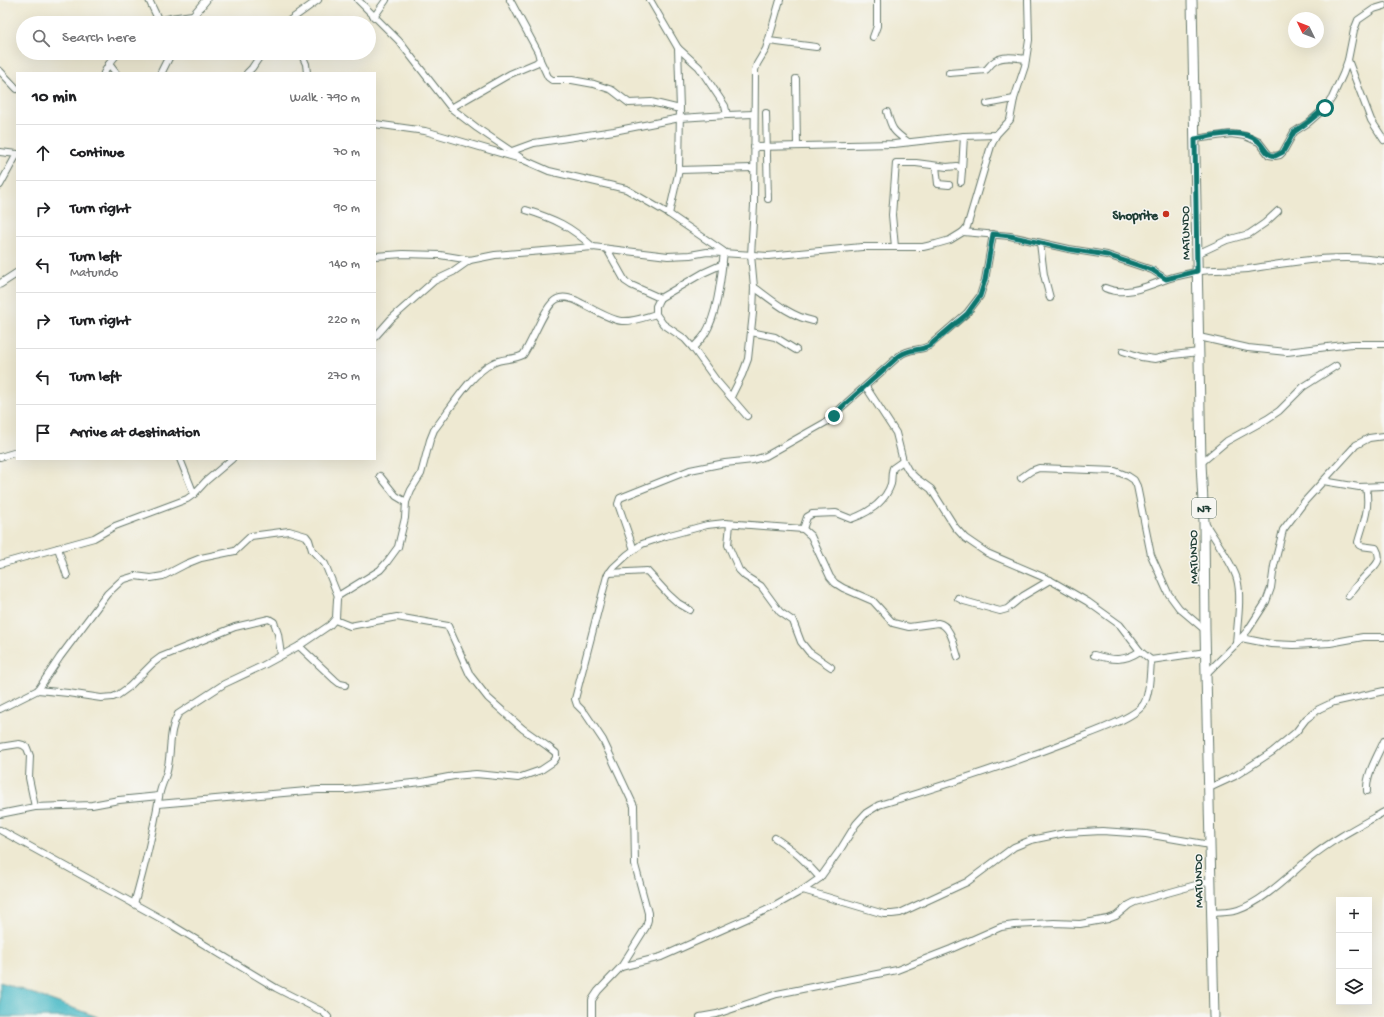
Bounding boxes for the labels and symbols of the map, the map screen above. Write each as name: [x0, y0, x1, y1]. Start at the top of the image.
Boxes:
north arrow: [1288, 12, 1324, 48]
route start: [1316, 99, 1334, 117]
street label: MATUNDO: [1179, 206, 1194, 260]
place label: Shoprite: [1112, 209, 1159, 225]
marker: Shoprite: [1161, 209, 1171, 219]
route end: [825, 407, 843, 425]
road number: N7: [1192, 498, 1216, 518]
street label: MATUNDO: [1187, 530, 1202, 584]
street label: MATUNDO: [1192, 854, 1207, 908]

